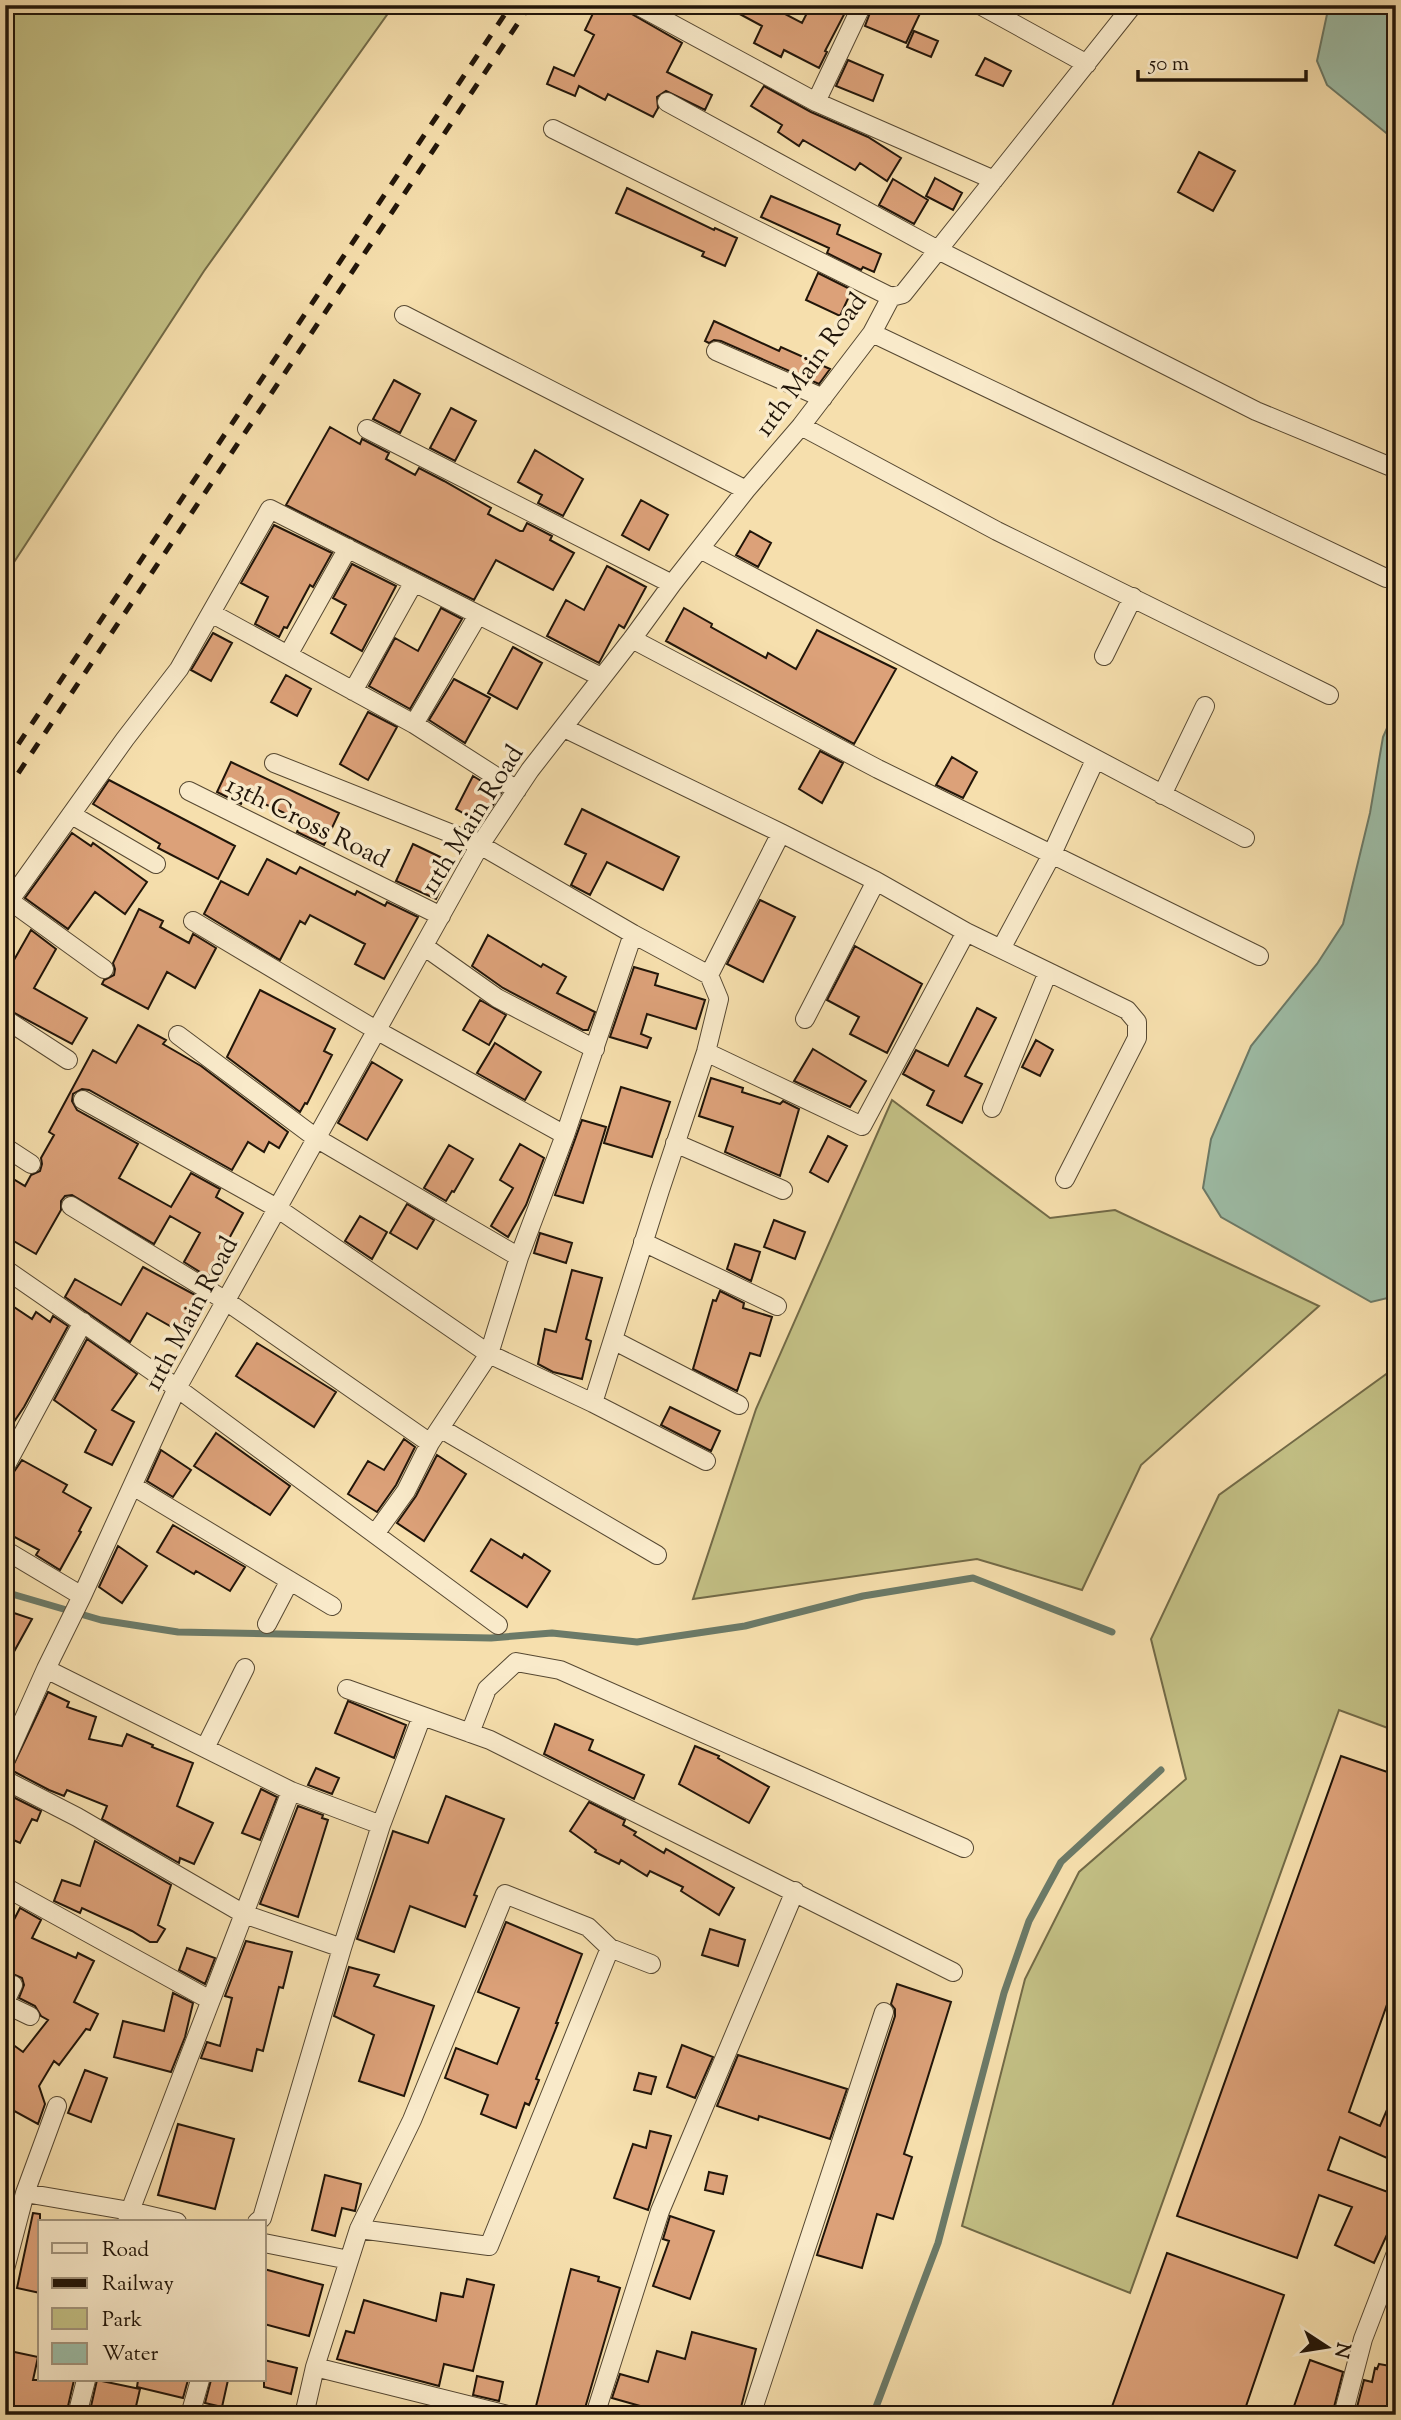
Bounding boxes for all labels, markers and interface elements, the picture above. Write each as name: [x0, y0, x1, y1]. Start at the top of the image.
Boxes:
scale bar: [1138, 38, 1306, 82]
text: 50 m: [1148, 50, 1189, 80]
street label: 11th Main Road: [747, 286, 877, 445]
street label: 11th Main Road: [412, 738, 534, 902]
street label: 13th Cross Road: [219, 768, 395, 879]
street label: 11th Main Road: [136, 1230, 249, 1398]
legend: [38, 2220, 266, 2382]
text: Road: [102, 2236, 149, 2266]
text: Railway: [102, 2270, 174, 2300]
text: Park: [102, 2306, 143, 2336]
north arrow: [1292, 2312, 1362, 2382]
text: Water: [102, 2340, 159, 2370]
text: N: [1326, 2340, 1356, 2360]

